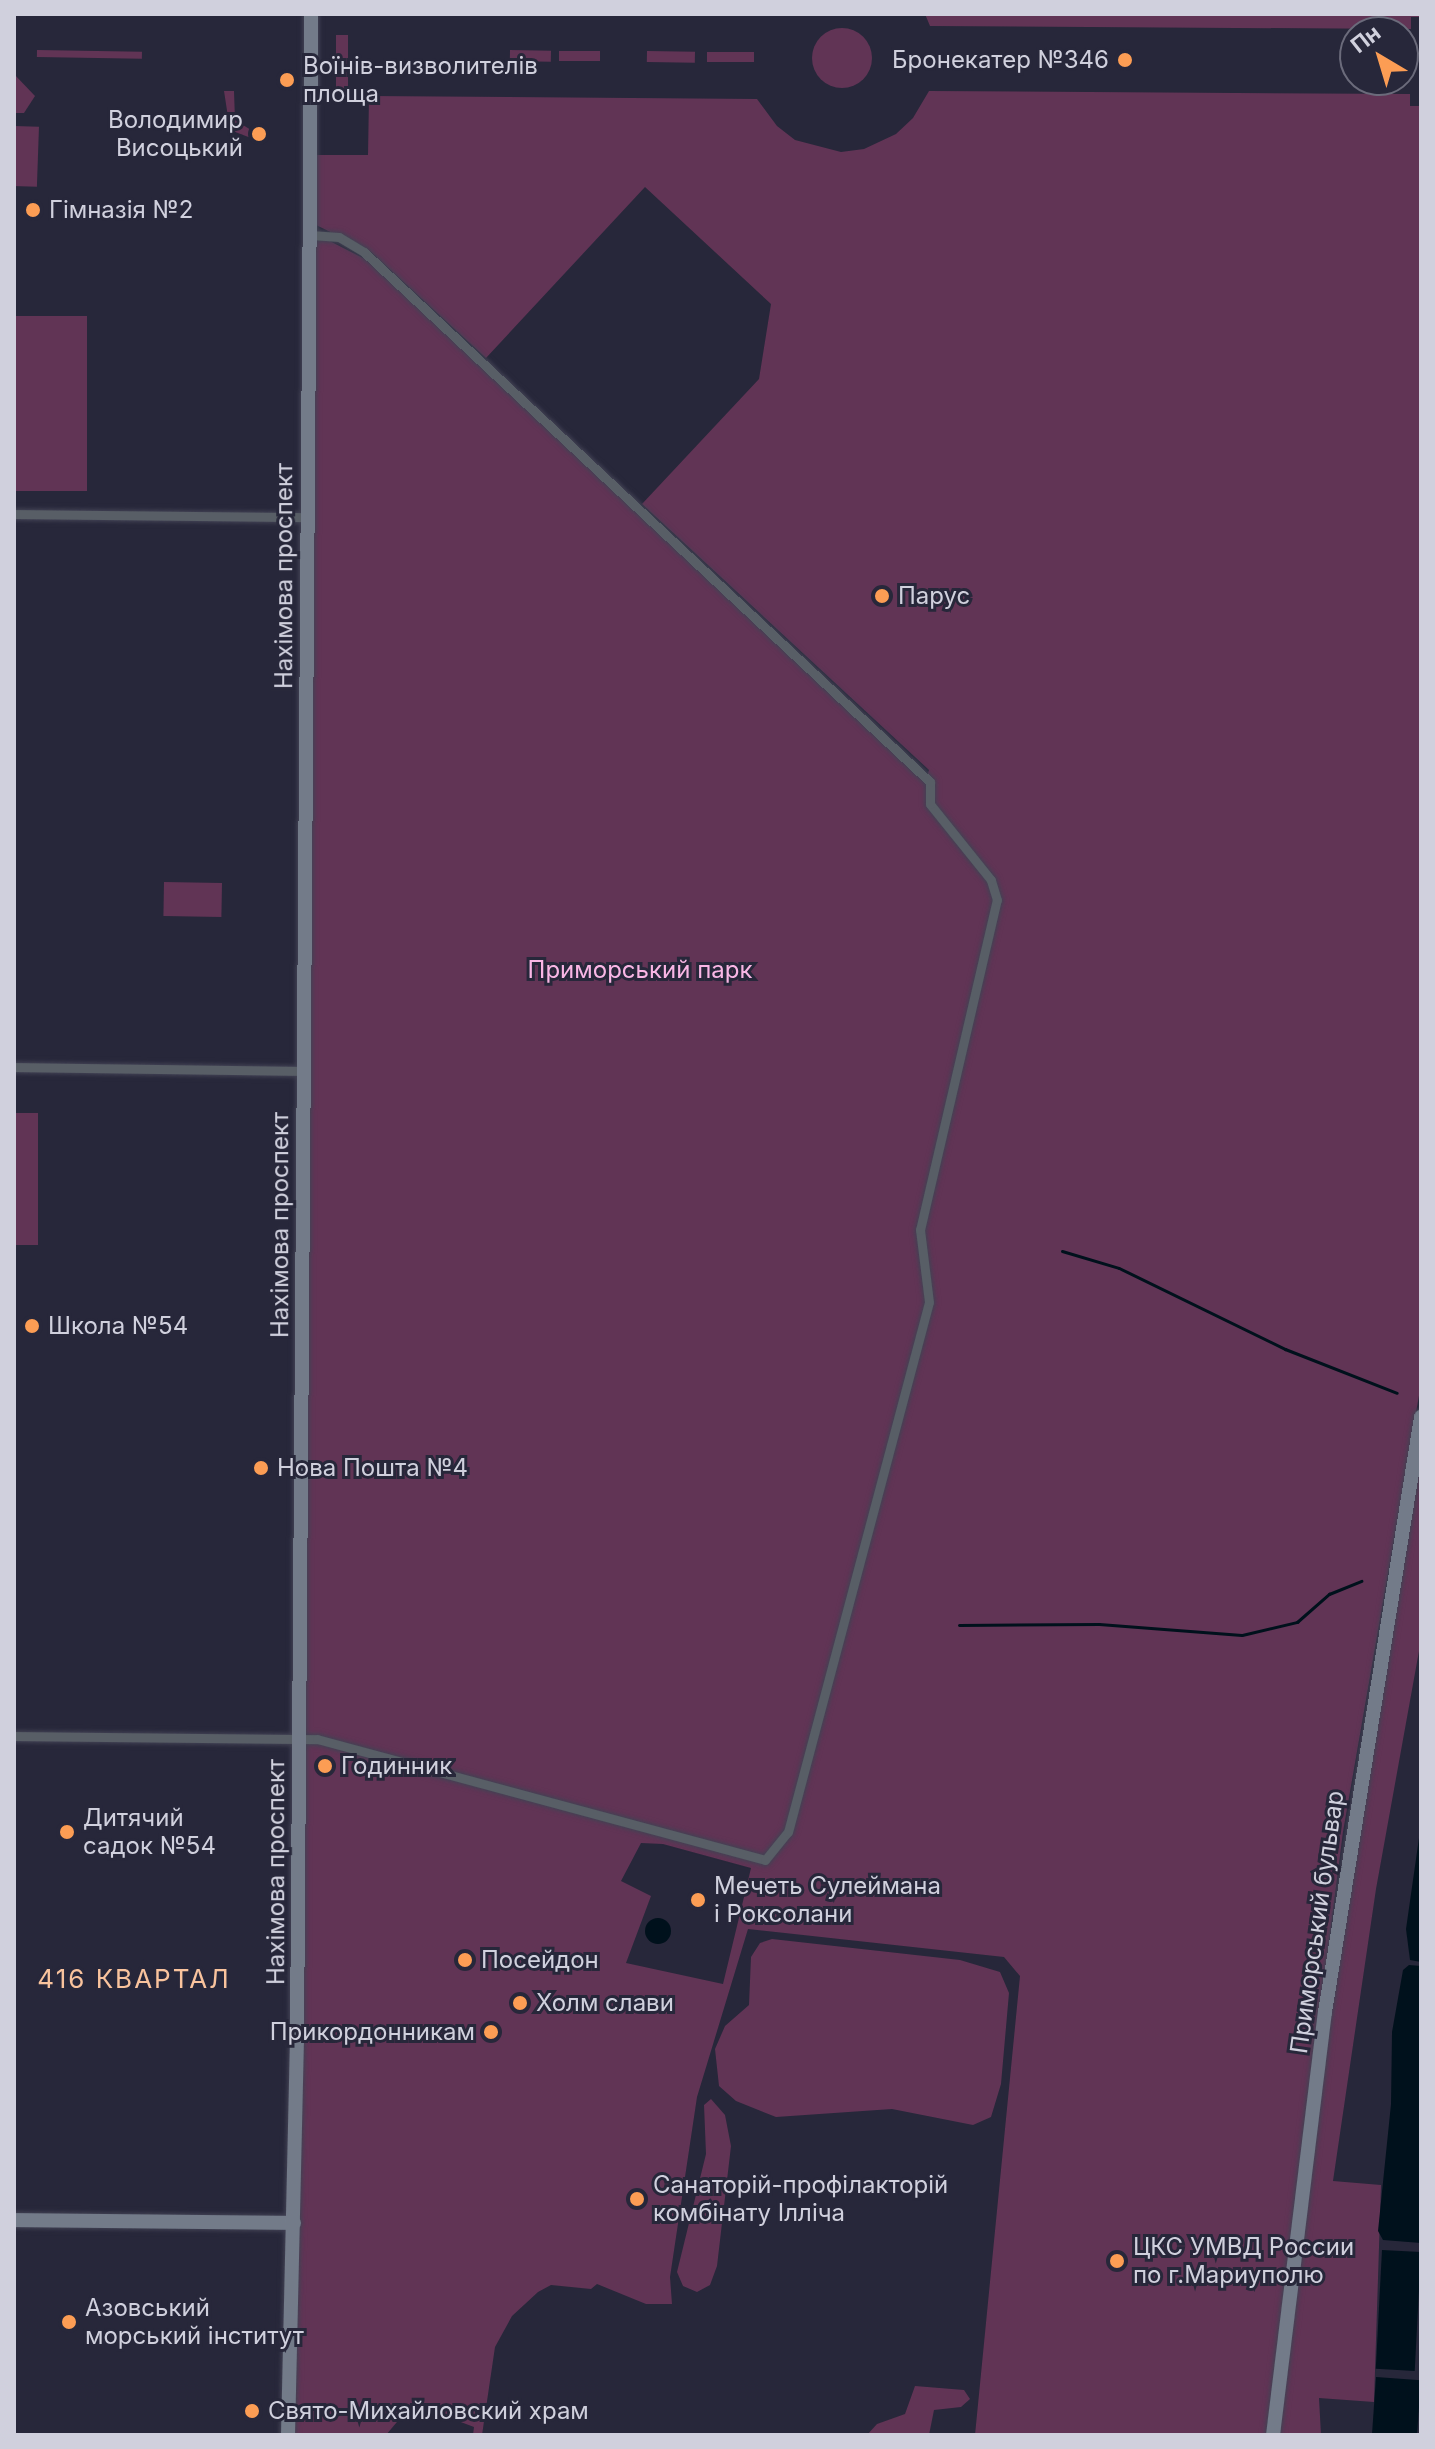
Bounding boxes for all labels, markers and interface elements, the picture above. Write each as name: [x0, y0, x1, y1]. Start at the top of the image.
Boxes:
north arrow: [1339, 16, 1419, 96]
text: Пн: [1346, 19, 1385, 58]
place label: Бронекатер №346: [892, 46, 1109, 74]
marker: Бронекатер №346: [1116, 51, 1134, 69]
place label: Воїнів-визволителів площа: [303, 52, 538, 108]
marker: Воїнів-визволителів площа: [278, 71, 296, 89]
place label: Володимир Висоцький: [108, 106, 243, 162]
marker: Володимир Висоцький: [250, 125, 268, 143]
place label: Гімназія №2: [49, 196, 193, 224]
marker: Гімназія №2: [24, 201, 42, 219]
street label: Нахімова проспект: [270, 463, 298, 689]
place label: Парус: [898, 582, 970, 610]
marker: Парус: [873, 587, 891, 605]
park label: Приморський парк: [528, 956, 752, 984]
street label: Нахімова проспект: [266, 1112, 294, 1338]
place label: Школа №54: [48, 1312, 188, 1340]
marker: Школа №54: [23, 1317, 41, 1335]
place label: Нова Пошта №4: [277, 1454, 468, 1482]
marker: Нова Пошта №4: [252, 1459, 270, 1477]
place label: Годинник: [341, 1752, 452, 1780]
marker: Годинник: [316, 1757, 334, 1775]
street label: Нахімова проспект: [262, 1759, 290, 1985]
street label: Приморський бульвар: [1284, 1789, 1350, 2055]
place label: Дитячий садок №54: [83, 1804, 216, 1860]
marker: Дитячий садок №54: [58, 1823, 76, 1841]
place label: Мечеть Сулеймана і Роксолани: [714, 1872, 941, 1928]
marker: Мечеть Сулеймана і Роксолани: [689, 1891, 707, 1909]
place label: Посейдон: [481, 1946, 599, 1974]
marker: Посейдон: [456, 1951, 474, 1969]
district label: 416 КВАРТАЛ: [37, 1963, 231, 1995]
place label: Холм слави: [536, 1989, 674, 2017]
marker: Холм слави: [511, 1994, 529, 2012]
place label: Прикордонникам: [270, 2018, 475, 2046]
marker: Прикордонникам: [482, 2023, 500, 2041]
place label: Санаторій-профілакторій комбінату Ілліча: [653, 2171, 948, 2227]
marker: Санаторій-профілакторій комбінату Ілліча: [628, 2190, 646, 2208]
place label: ЦКС УМВД России по г.Мариуполю: [1133, 2233, 1354, 2289]
marker: ЦКС УМВД России по г.Мариуполю: [1108, 2252, 1126, 2270]
place label: Азовський морський інститут: [85, 2294, 304, 2350]
marker: Азовський морський інститут: [60, 2313, 78, 2331]
place label: Свято-Михайловский храм: [268, 2397, 589, 2425]
marker: Свято-Михайловский храм: [243, 2402, 261, 2420]

